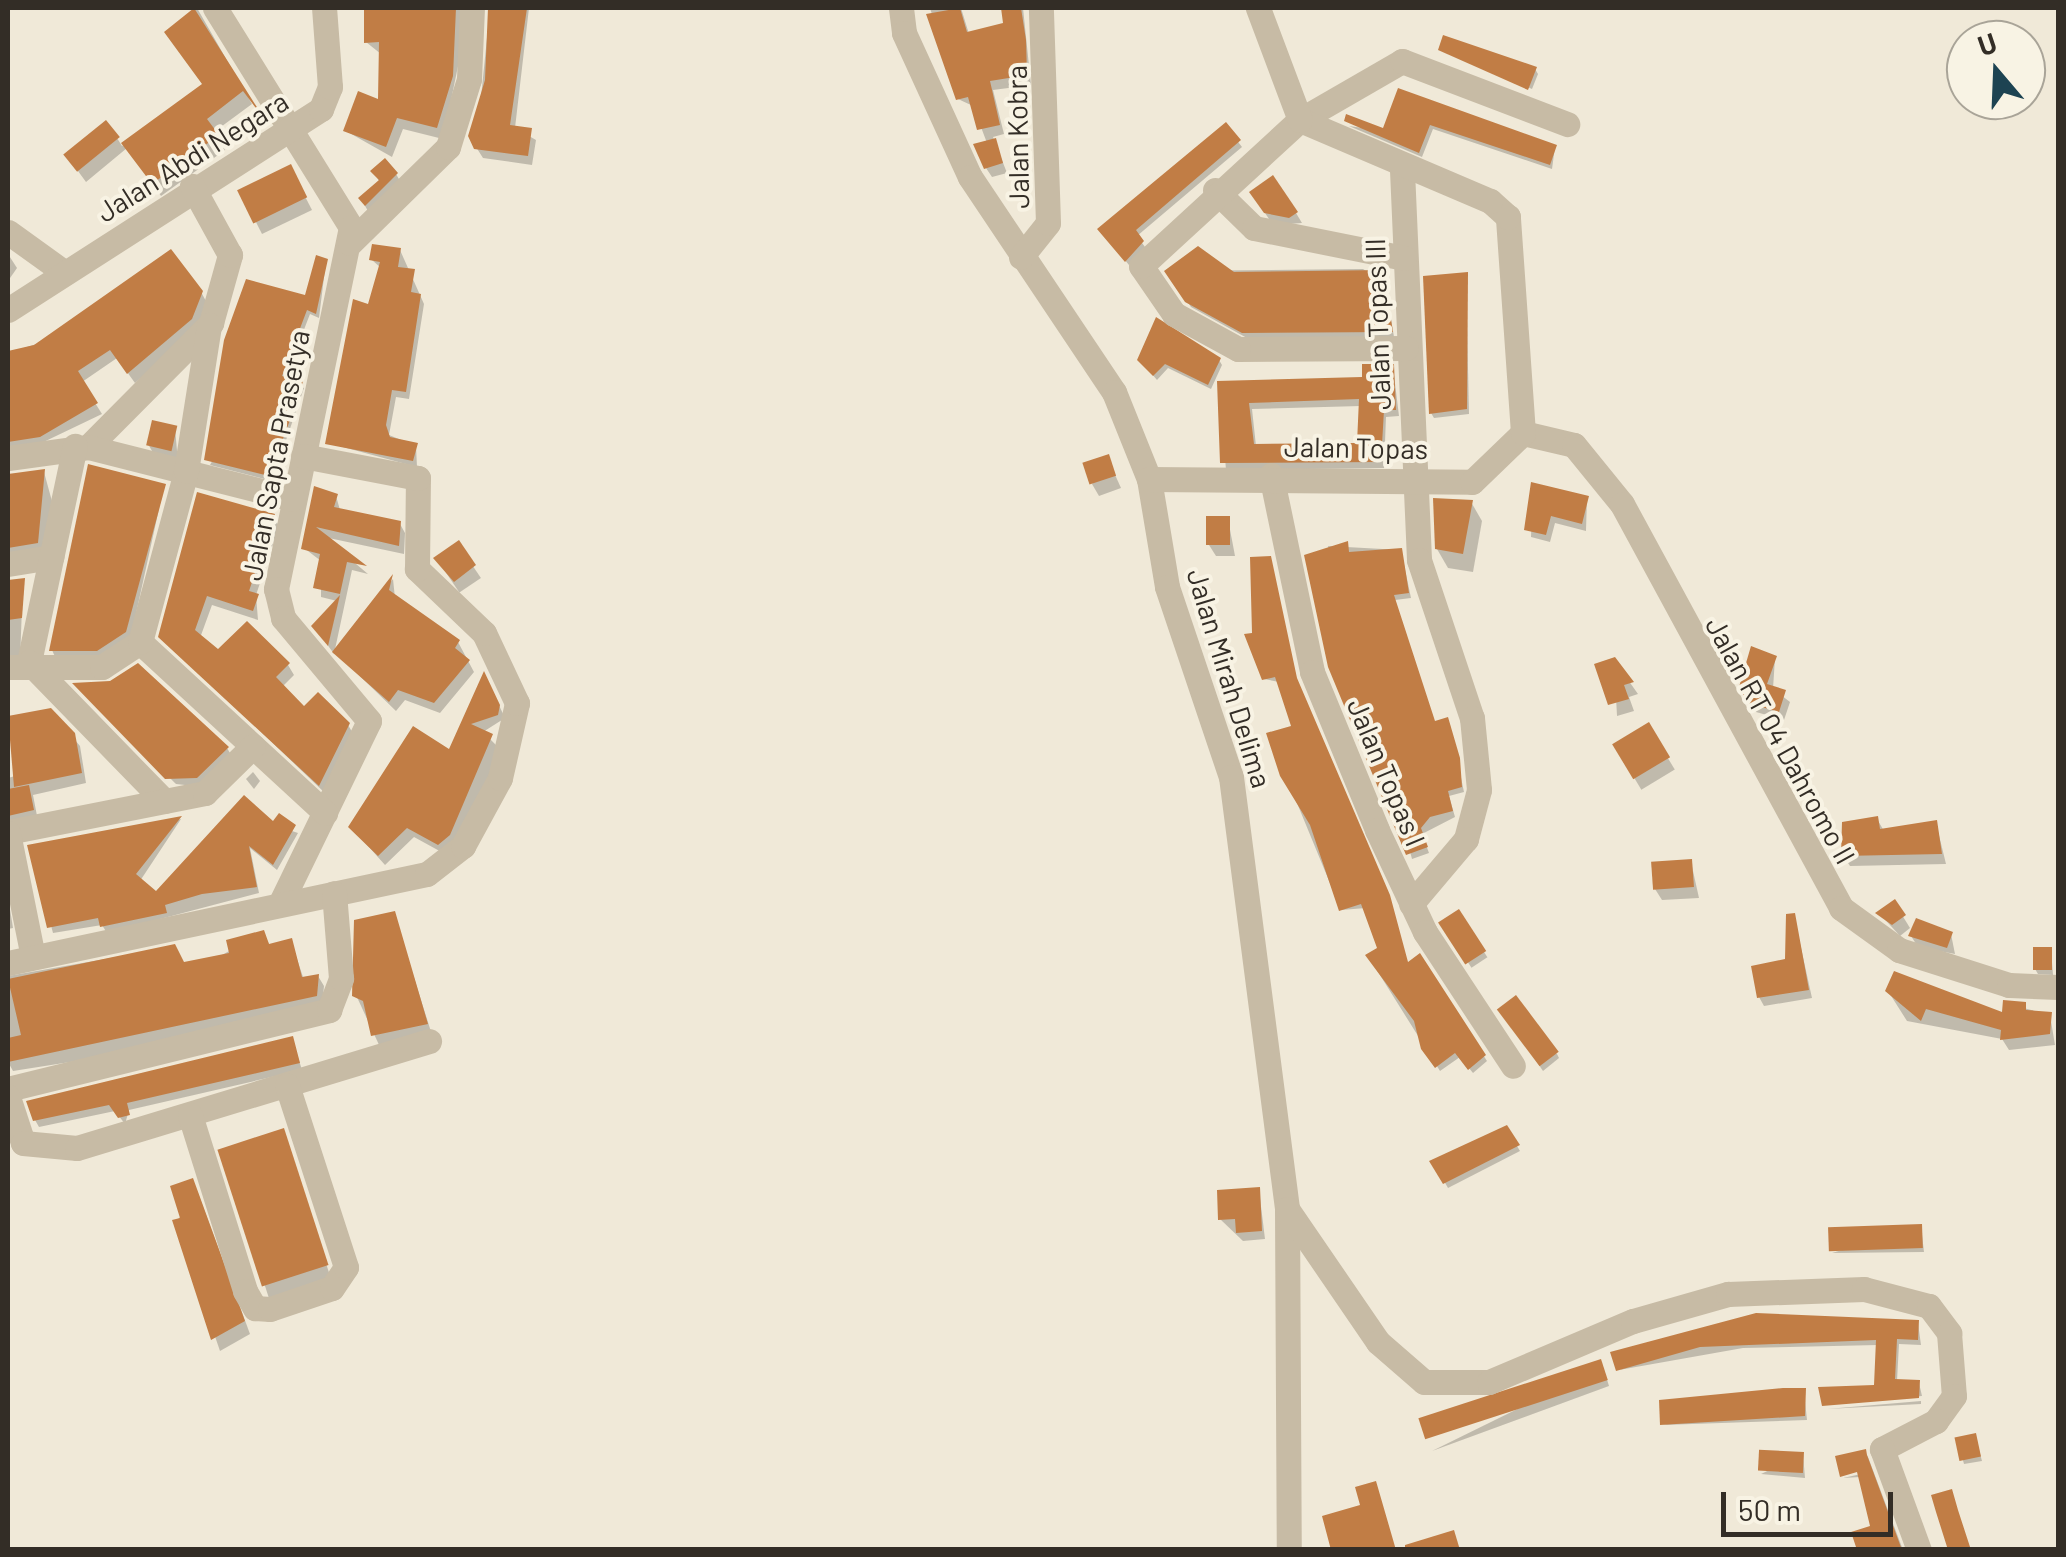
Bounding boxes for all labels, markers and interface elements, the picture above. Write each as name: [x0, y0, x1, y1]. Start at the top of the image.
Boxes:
north arrow: [1946, 20, 2046, 120]
text: U: [1973, 25, 2001, 62]
street label: Jalan Kobra: [999, 65, 1035, 209]
street label: Jalan Abdi Negara: [90, 84, 294, 228]
street label: Jalan Topas III: [1357, 238, 1397, 410]
street label: Jalan Sapta Prasetya: [234, 327, 316, 583]
street label: Jalan Topas: [1284, 429, 1428, 465]
street label: Jalan Mirah Delima: [1181, 564, 1279, 792]
street label: Jalan RT 04 Dahromo II: [1699, 610, 1863, 870]
street label: Jalan Topas I: [1341, 693, 1433, 851]
scale bar: [1726, 1472, 1898, 1534]
text: 50 m: [1738, 1491, 1801, 1527]

